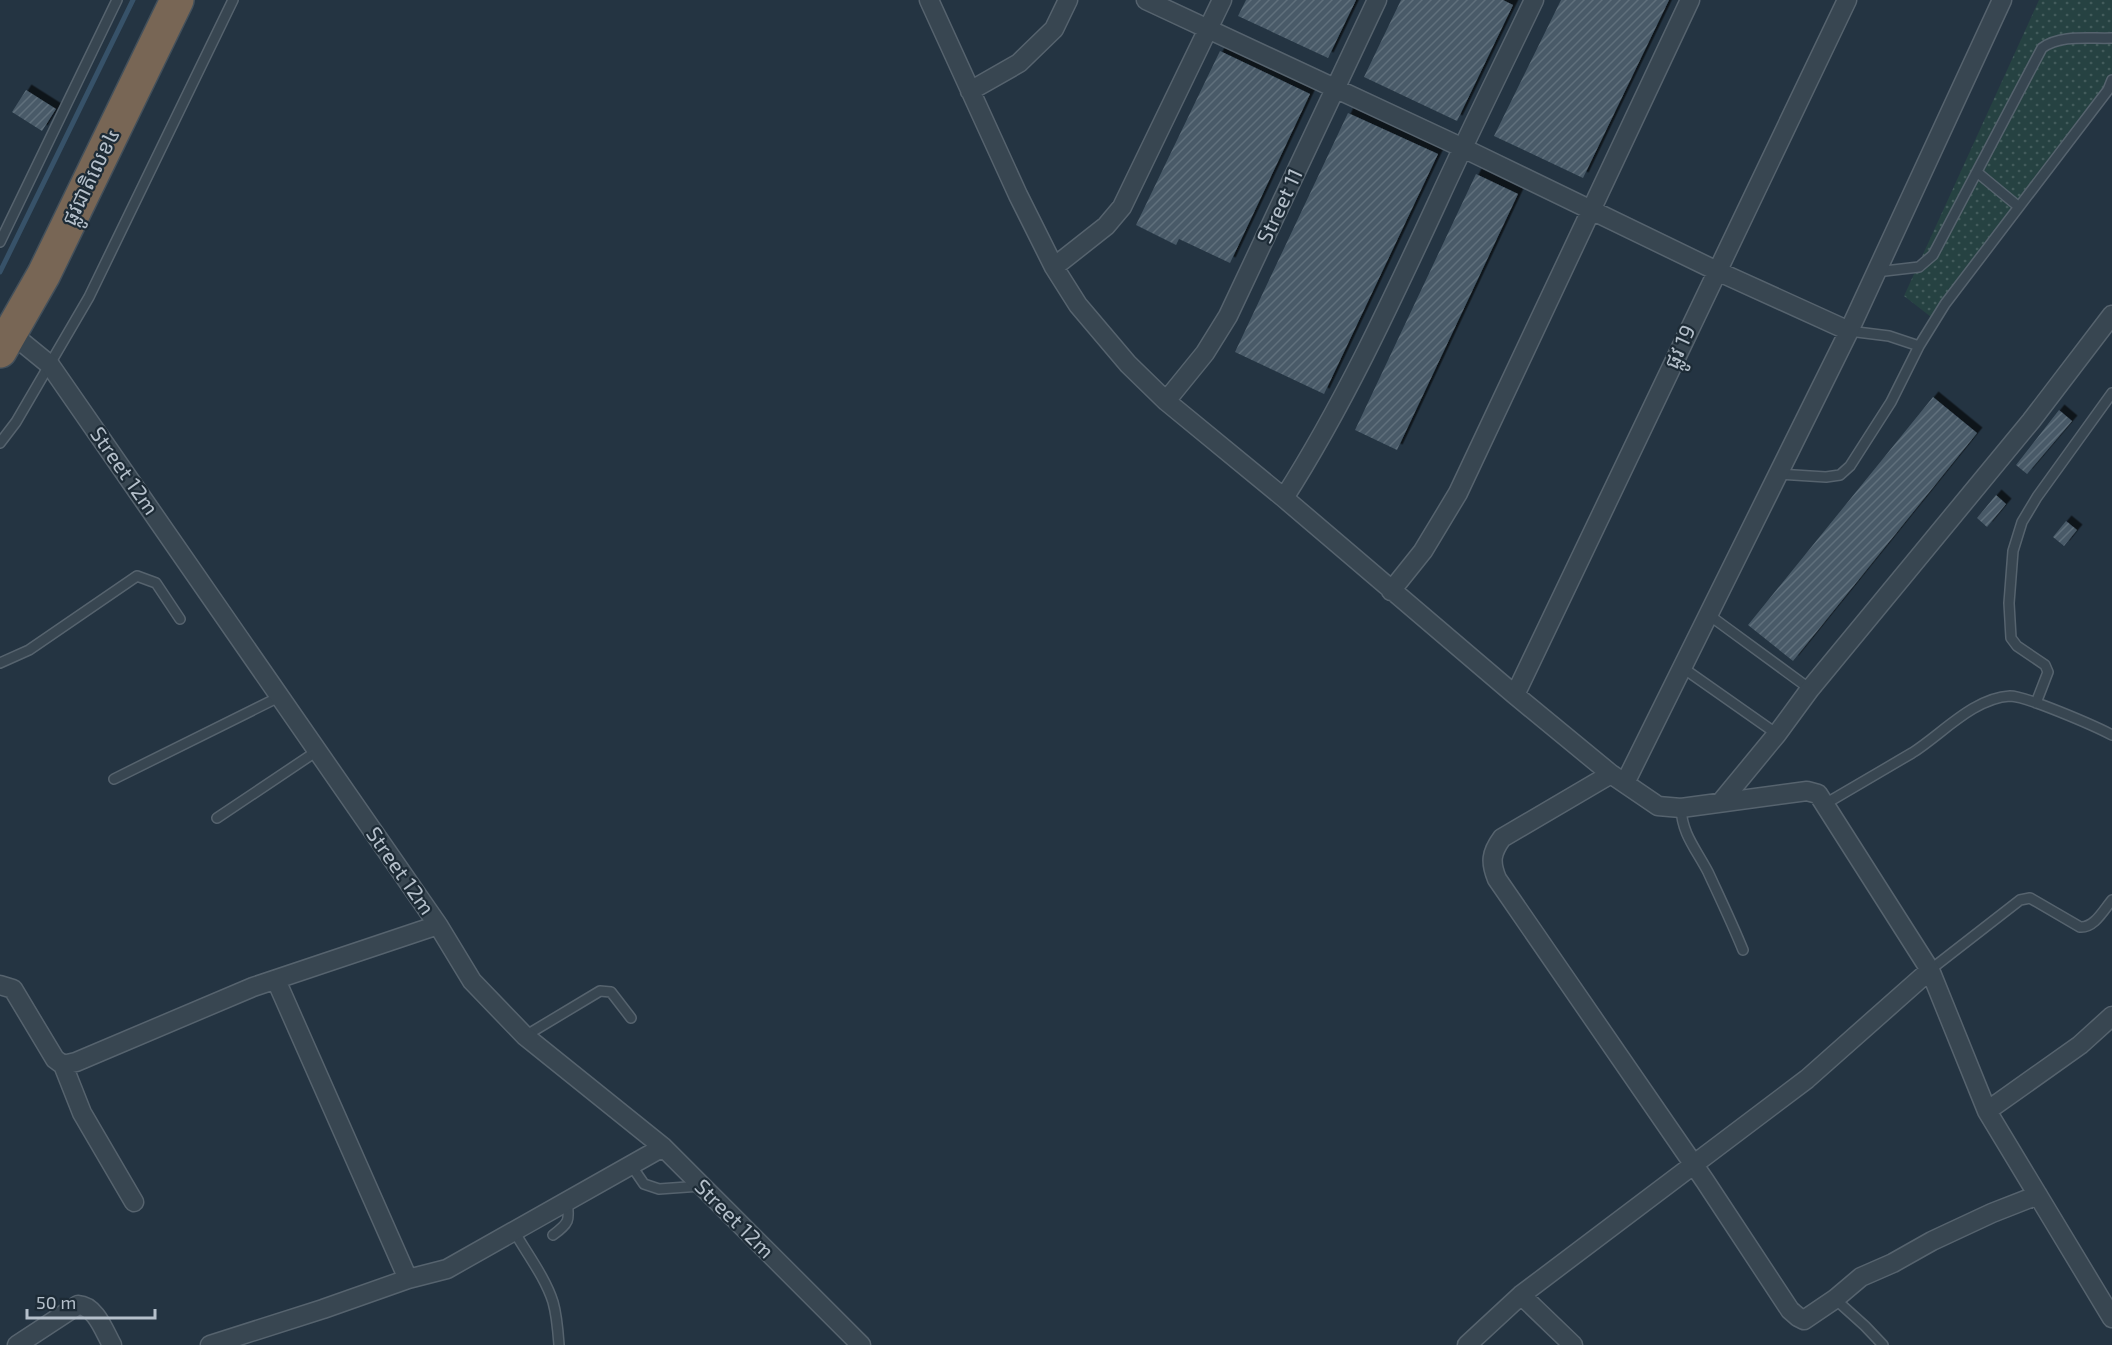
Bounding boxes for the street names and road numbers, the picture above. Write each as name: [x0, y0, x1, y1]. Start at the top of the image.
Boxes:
street label: ផ្លូវជាតិលេខ៤: [55, 124, 131, 233]
street label: Street 11: [1250, 164, 1307, 247]
street label: ផ្លូវ 19: [1658, 321, 1707, 376]
street label: Street 12m: [86, 421, 165, 519]
street label: Street 12m: [362, 821, 441, 919]
street label: Street 12m: [690, 1173, 780, 1263]

